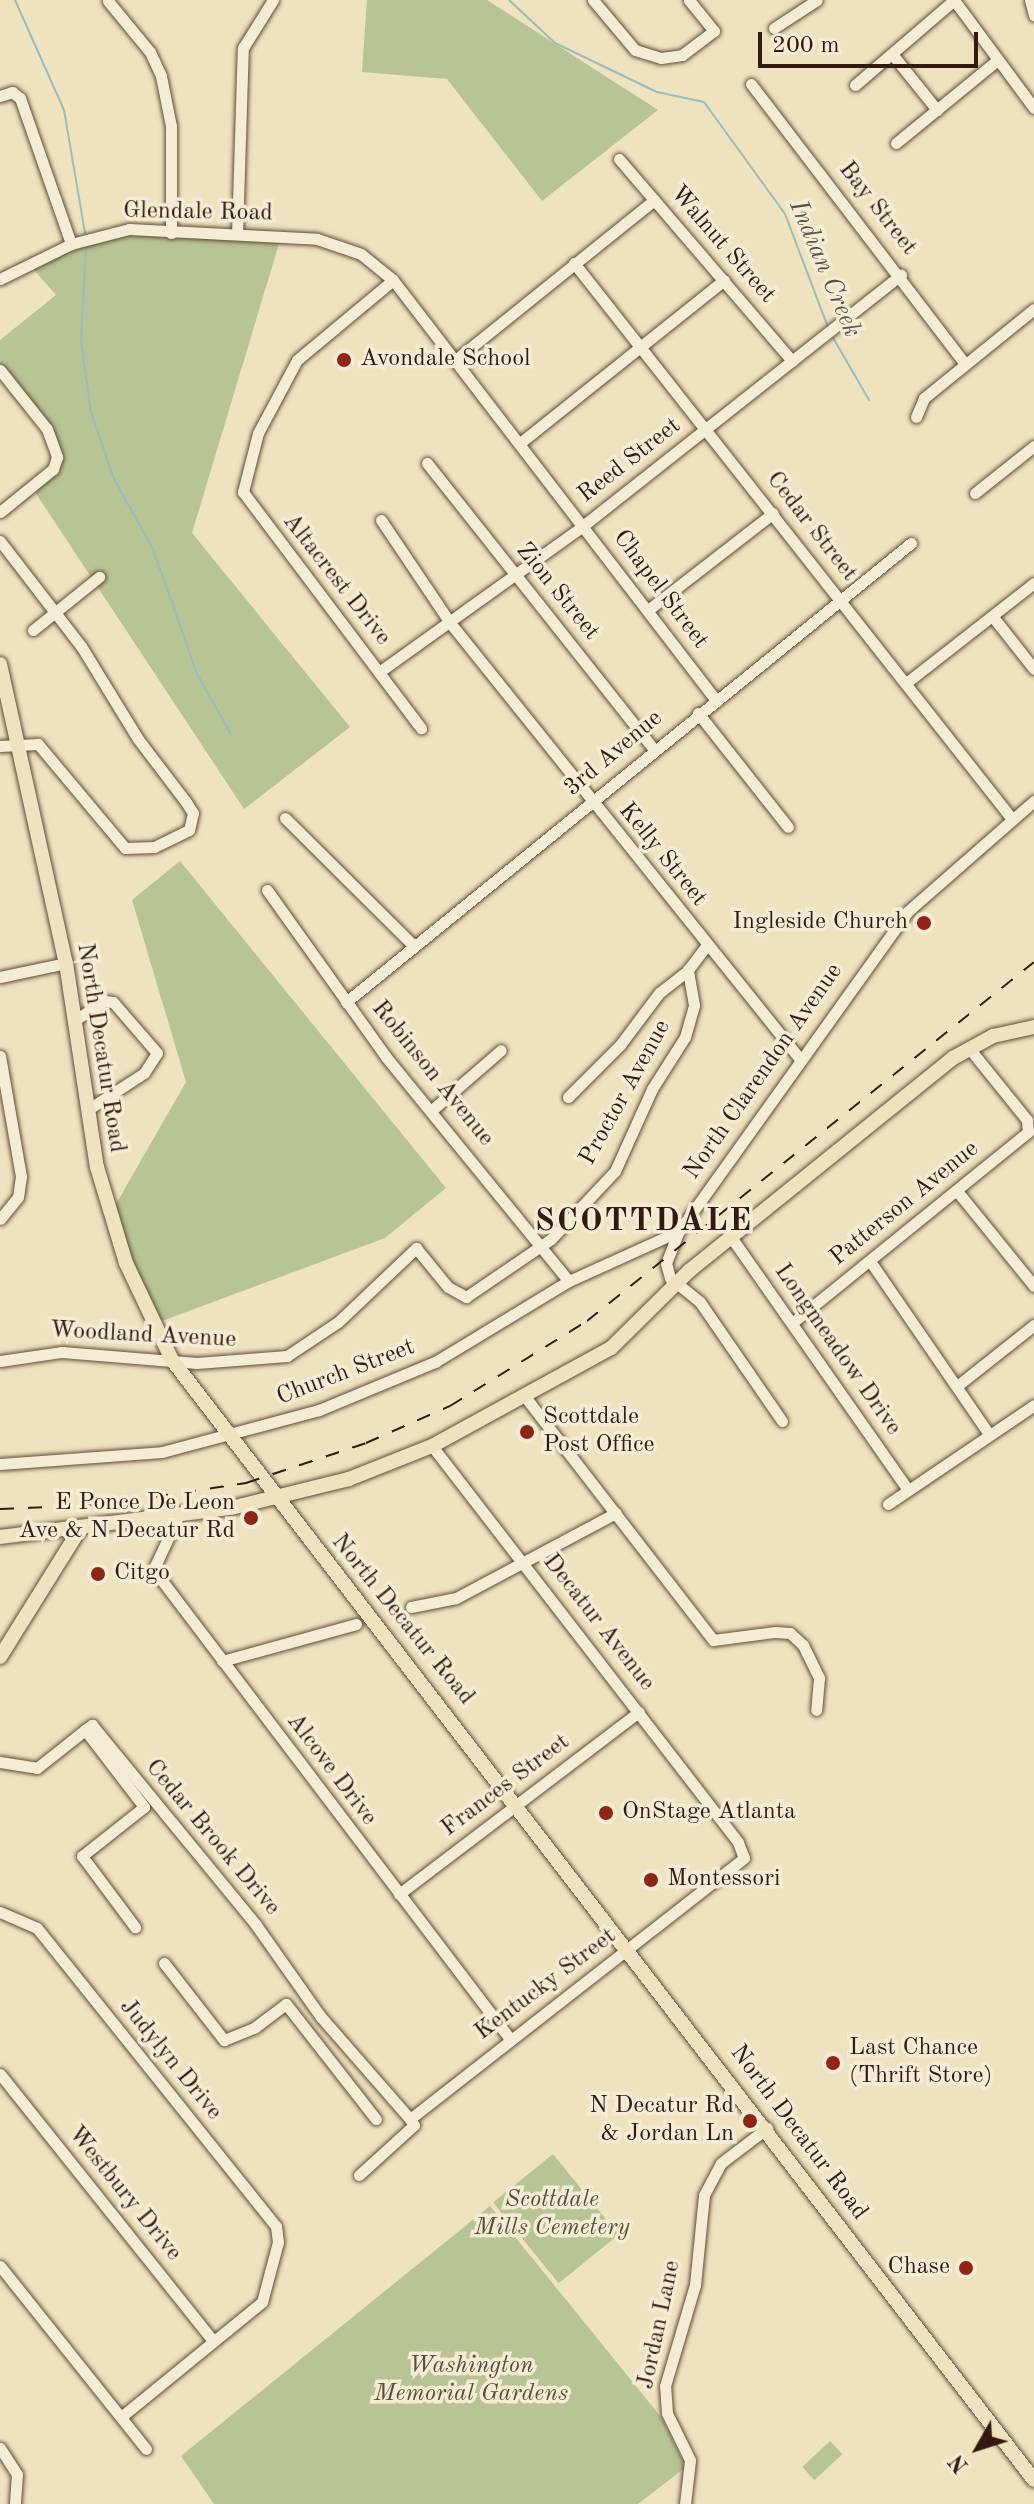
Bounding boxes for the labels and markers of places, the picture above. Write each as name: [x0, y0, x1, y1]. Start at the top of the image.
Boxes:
place label: Avondale School: [360, 346, 531, 374]
marker: Avondale School: [335, 351, 353, 369]
place label: Ingleside Church: [733, 909, 908, 937]
marker: Ingleside Church: [915, 914, 933, 932]
place label: Scottdale Post Office: [543, 1404, 654, 1460]
marker: Scottdale Post Office: [518, 1423, 536, 1441]
place label: E Ponce De Leon Ave & N Decatur Rd: [19, 1490, 235, 1546]
marker: E Ponce De Leon Ave & N Decatur Rd: [242, 1509, 260, 1527]
place label: Citgo: [114, 1560, 170, 1588]
marker: Citgo: [89, 1565, 107, 1583]
place label: OnStage Atlanta: [622, 1799, 796, 1827]
marker: OnStage Atlanta: [597, 1804, 615, 1822]
place label: Montessori: [667, 1866, 780, 1894]
marker: Montessori: [642, 1871, 660, 1889]
place label: Last Chance (Thrift Store): [849, 2035, 992, 2091]
marker: Last Chance (Thrift Store): [824, 2054, 842, 2072]
place label: N Decatur Rd & Jordan Ln: [589, 2093, 734, 2149]
marker: N Decatur Rd & Jordan Ln: [741, 2112, 759, 2130]
place label: Chase: [888, 2254, 950, 2282]
marker: Chase: [957, 2259, 975, 2277]

